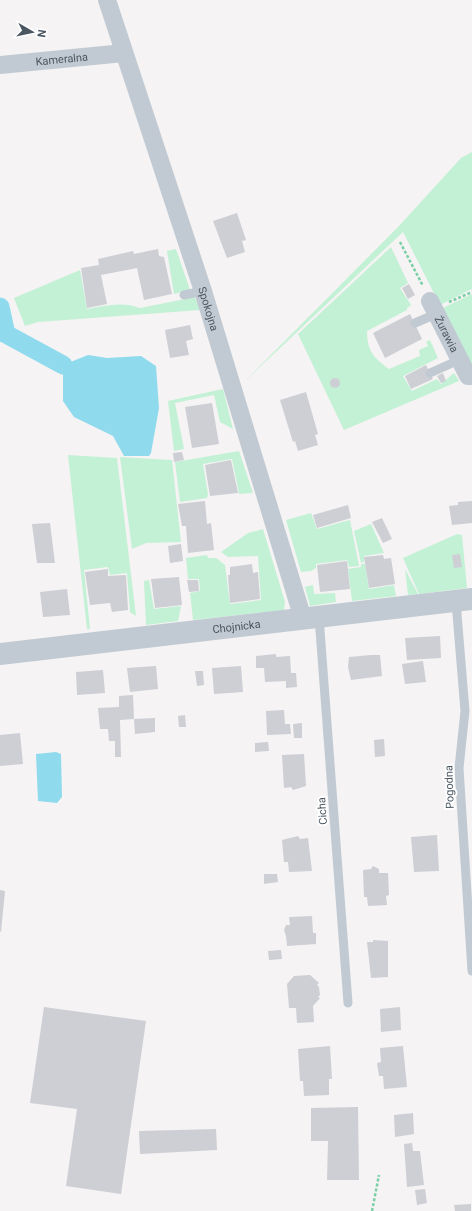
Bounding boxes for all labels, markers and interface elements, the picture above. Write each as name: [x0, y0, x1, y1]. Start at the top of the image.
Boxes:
north arrow: [12, 12, 52, 52]
text: N: [34, 29, 48, 39]
street label: Kameralna: [35, 51, 89, 69]
street label: Spokojna: [195, 285, 221, 333]
street label: Żurawia: [432, 314, 461, 355]
street label: Chojnicka: [212, 618, 261, 636]
street label: Pogodna: [442, 765, 457, 809]
street label: Cicha: [315, 797, 330, 825]

